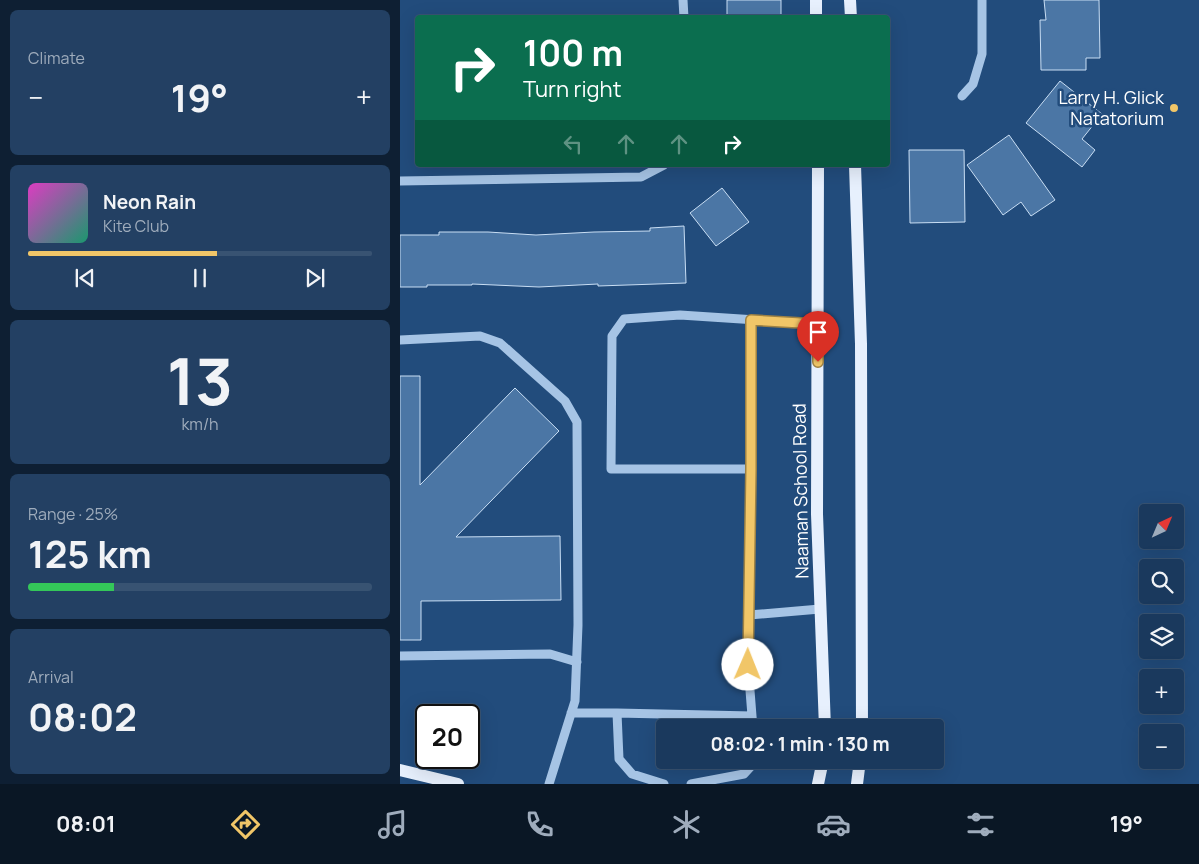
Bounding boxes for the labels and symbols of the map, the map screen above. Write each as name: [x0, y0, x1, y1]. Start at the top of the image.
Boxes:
place label: Larry H. Glick Natatorium: [1058, 85, 1165, 130]
marker: Larry H. Glick Natatorium: [1168, 102, 1180, 114]
pin: [797, 311, 839, 362]
street label: Naaman School Road: [786, 403, 814, 579]
north arrow: [1139, 504, 1184, 549]
position arrow: [721, 638, 773, 690]
speed limit sign: 20: [415, 704, 480, 769]

